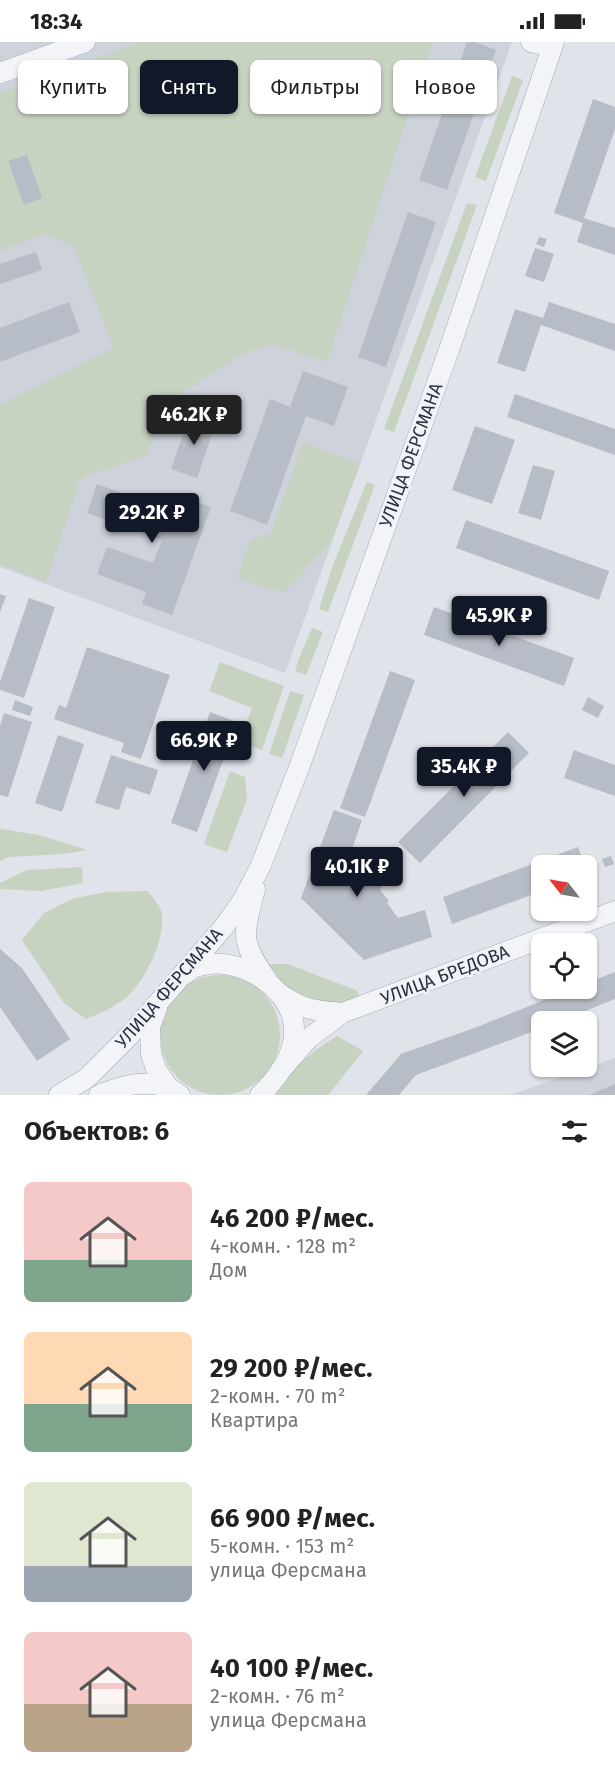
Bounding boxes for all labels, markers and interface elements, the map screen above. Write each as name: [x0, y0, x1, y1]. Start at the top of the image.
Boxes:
text: 18:34: [30, 8, 82, 35]
chip: Купить: [18, 60, 128, 114]
chip: Снять: [140, 60, 238, 114]
chip: Фильтры: [250, 60, 381, 114]
chip: Новое: [393, 60, 497, 114]
street label: УЛИЦА ФЕРСМАНА: [375, 379, 448, 530]
pin: 46.2K ₽: [139, 395, 249, 446]
text: 46.2K ₽: [160, 402, 228, 426]
pin: 29.2K ₽: [97, 493, 207, 544]
text: 29.2K ₽: [119, 500, 185, 524]
pin: 45.9K ₽: [444, 596, 554, 647]
text: 45.9K ₽: [466, 603, 532, 627]
pin: 66.9K ₽: [149, 721, 259, 772]
text: 66.9K ₽: [170, 728, 238, 752]
pin: 35.4K ₽: [409, 747, 519, 798]
text: 35.4K ₽: [431, 754, 497, 778]
pin: 40.1K ₽: [302, 847, 412, 898]
text: 40.1K ₽: [325, 854, 389, 878]
north arrow: [531, 855, 597, 921]
map controls: [531, 855, 597, 1077]
street label: УЛИЦА ФЕРСМАНА: [111, 923, 228, 1053]
button: locate: [531, 933, 597, 999]
street label: УЛИЦА БРЕДОВА: [378, 940, 513, 1010]
button: layers: [531, 1011, 597, 1077]
icon: filters: [558, 1115, 591, 1148]
text: Объектов: 6: [24, 1116, 169, 1147]
text: 46 200 ₽/мес.: [210, 1203, 374, 1234]
icon: home: [72, 1206, 144, 1278]
text: 4-комн. · 128 m²: [210, 1234, 356, 1258]
text: Дом: [210, 1258, 247, 1282]
text: 29 200 ₽/мес.: [210, 1353, 372, 1384]
icon: home: [72, 1356, 144, 1428]
text: 2-комн. · 70 m²: [210, 1384, 345, 1408]
text: Квартира: [210, 1408, 299, 1432]
text: 66 900 ₽/мес.: [210, 1503, 375, 1534]
icon: home: [72, 1506, 144, 1578]
text: 5-комн. · 153 m²: [210, 1534, 354, 1558]
text: улица Ферсмана: [210, 1558, 367, 1582]
text: 40 100 ₽/мес.: [210, 1653, 373, 1684]
icon: home: [72, 1656, 144, 1728]
text: 2-комн. · 76 m²: [210, 1684, 345, 1708]
text: улица Ферсмана: [210, 1708, 367, 1732]

